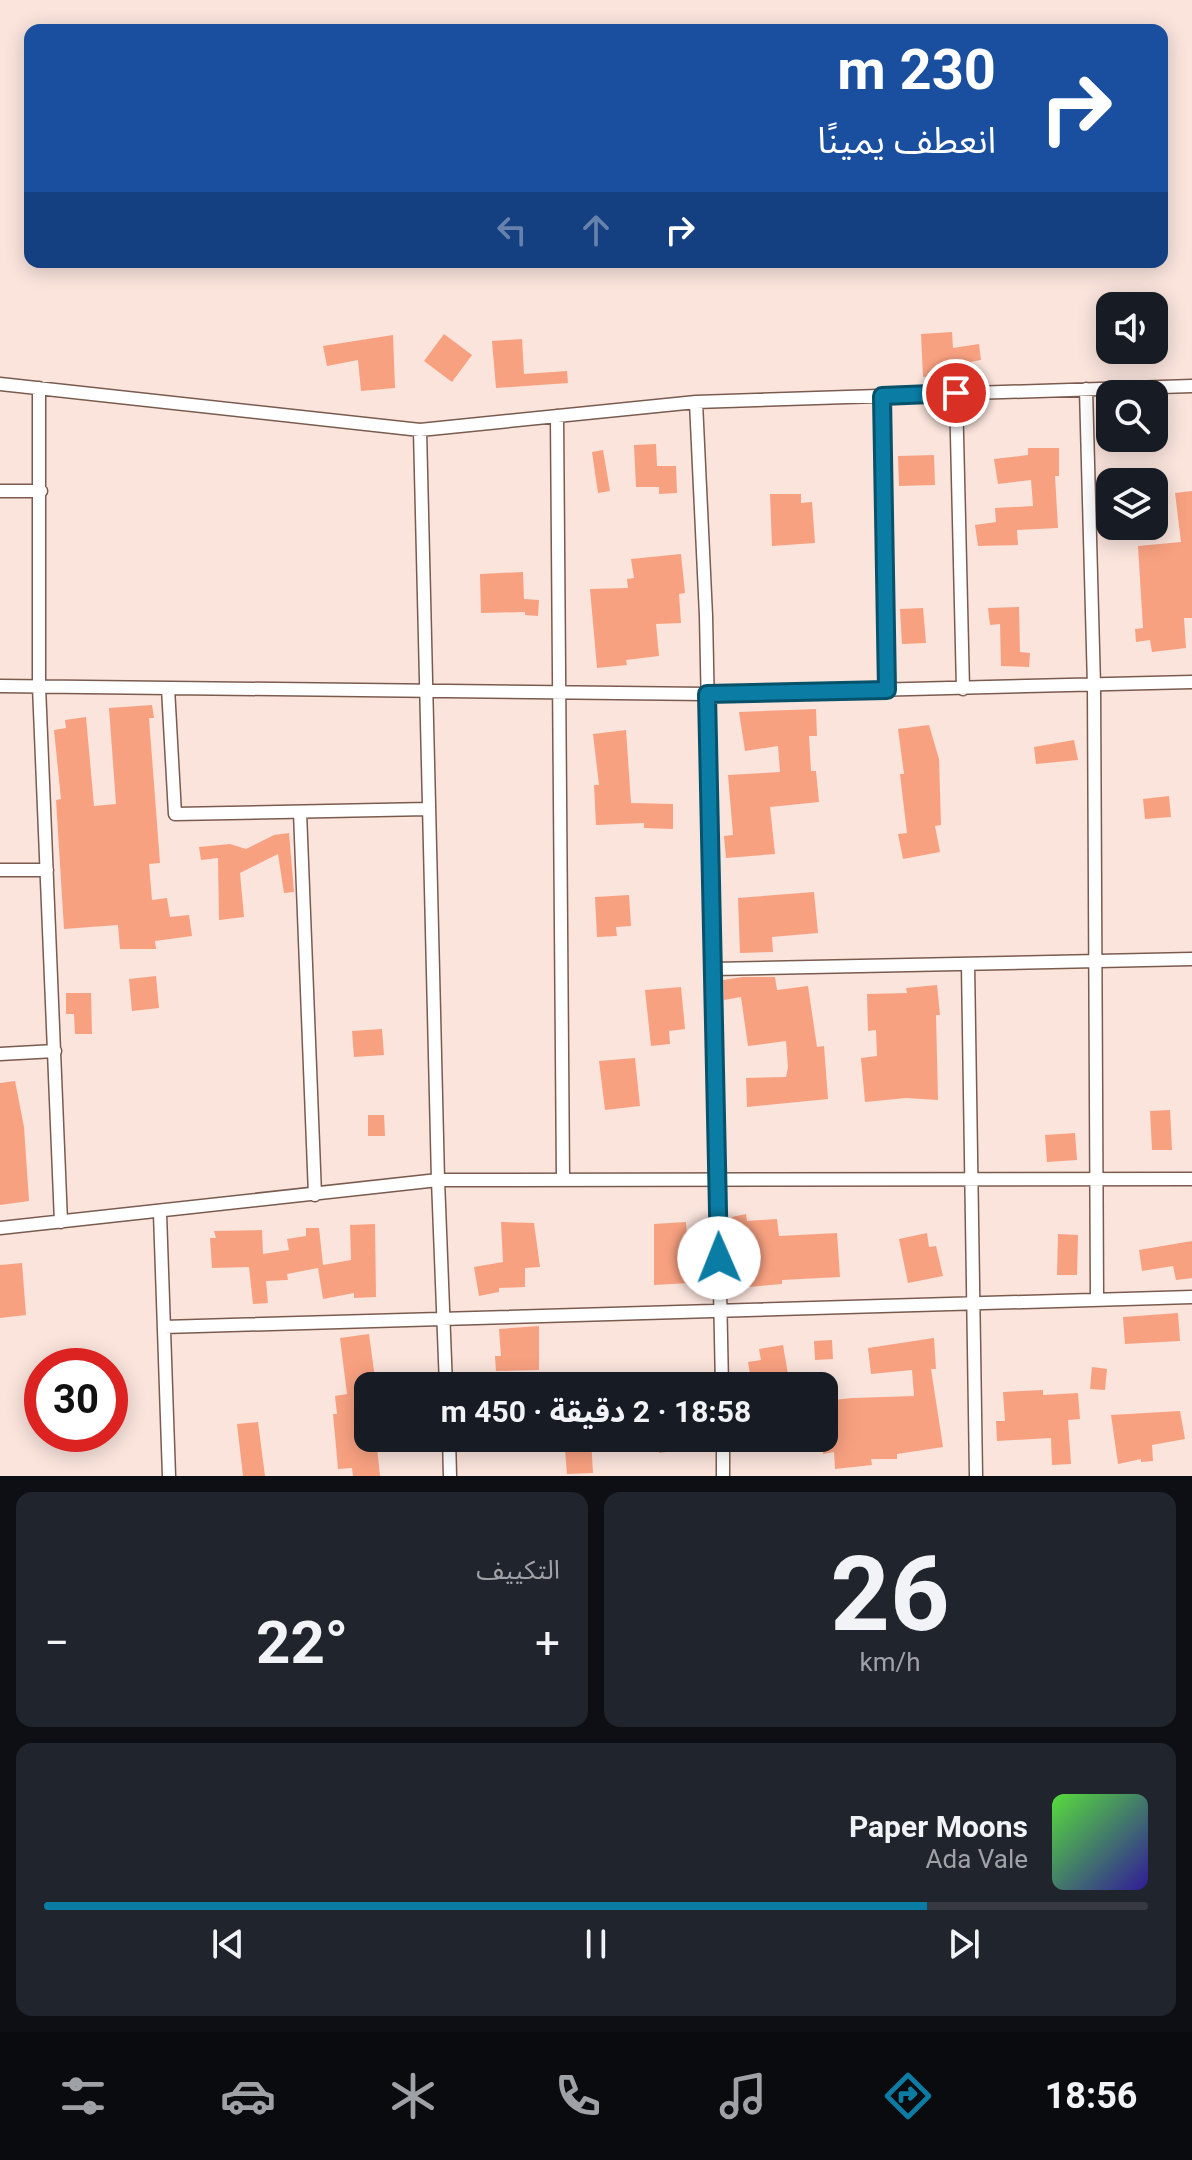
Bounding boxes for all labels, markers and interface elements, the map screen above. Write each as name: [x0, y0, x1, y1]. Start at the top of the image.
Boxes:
text: 230 m: [837, 37, 996, 103]
icon: right: [1024, 56, 1128, 160]
text: انعطف يمينًا: [817, 120, 996, 162]
icon: left: [490, 208, 534, 252]
icon: ahead: [574, 208, 618, 252]
icon: right: [658, 208, 702, 252]
map controls: [1096, 292, 1168, 540]
button: sound: [1096, 292, 1168, 364]
pin: [922, 359, 990, 427]
icon: arrive: [934, 371, 978, 415]
button: search: [1096, 380, 1168, 452]
button: layers: [1096, 468, 1168, 540]
position arrow: [677, 1216, 761, 1300]
speed limit sign: 30: [24, 1348, 128, 1452]
text: 18:58 · 2 دقيقة · 450 m: [441, 1394, 751, 1429]
text: 26: [830, 1534, 950, 1655]
text: التكييف: [476, 1555, 560, 1585]
text: 22°: [256, 1607, 348, 1678]
text: −: [44, 1617, 69, 1669]
text: +: [535, 1617, 560, 1669]
text: km/h: [859, 1647, 921, 1677]
text: Paper Moons: [849, 1809, 1028, 1844]
text: Ada Vale: [926, 1844, 1028, 1874]
icon: previous: [206, 1922, 250, 1966]
icon: pause: [574, 1922, 618, 1966]
icon: next: [942, 1922, 986, 1966]
icon: filters: [55, 2068, 111, 2124]
icon: car: [220, 2068, 276, 2124]
icon: climate: [385, 2068, 441, 2124]
icon: phone: [550, 2068, 606, 2124]
icon: music: [715, 2068, 771, 2124]
icon: directions: [880, 2068, 936, 2124]
text: 18:56: [1045, 2075, 1137, 2117]

